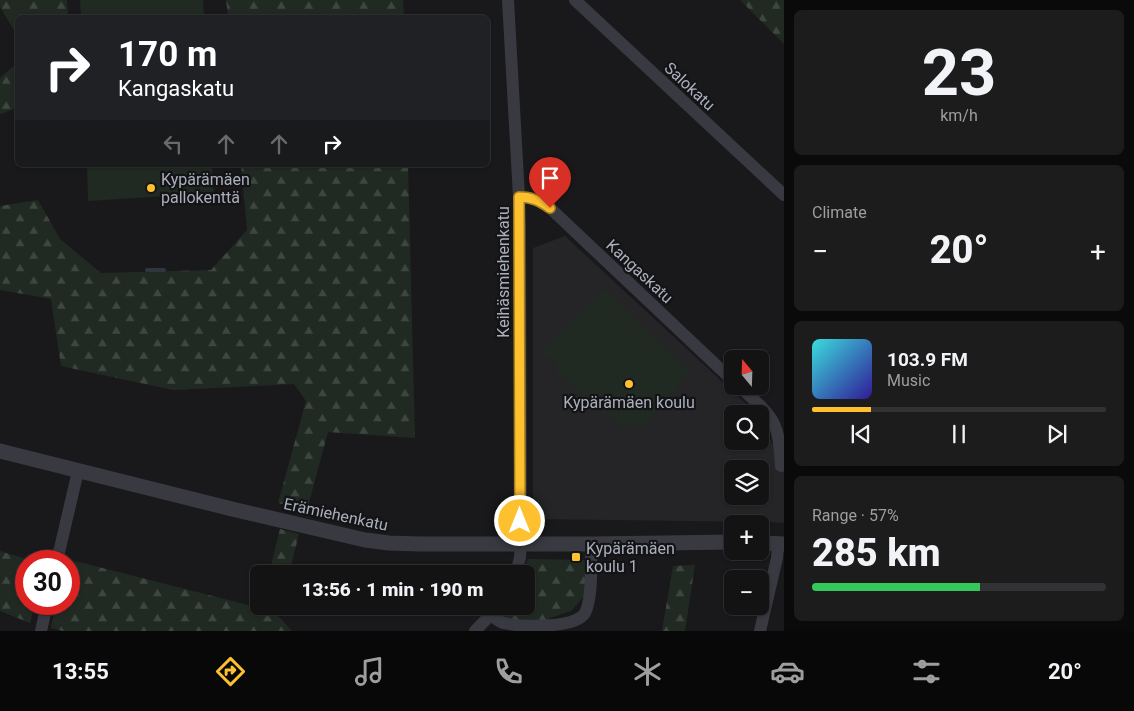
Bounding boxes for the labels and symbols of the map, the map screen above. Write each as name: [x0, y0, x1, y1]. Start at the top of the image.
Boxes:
street label: Salokatu: [660, 58, 719, 114]
pin: [529, 157, 571, 208]
place label: Kypärämäen pallokenttä: [161, 170, 250, 207]
marker: Kypärämäen pallokenttä: [145, 182, 157, 194]
street label: Keihäsmiehenkatu: [494, 206, 513, 338]
street label: Kangaskatu: [602, 236, 677, 307]
north arrow: [724, 350, 769, 395]
marker: Kypärämäen koulu: [623, 378, 635, 390]
place label: Kypärämäen koulu: [563, 393, 695, 412]
street label: Erämiehenkatu: [282, 494, 390, 535]
position arrow: [493, 494, 545, 546]
place label: Kypärämäen koulu 1: [586, 539, 675, 576]
speed limit sign: 30: [15, 550, 80, 615]
marker: Kypärämäen koulu 1: [570, 551, 582, 563]

